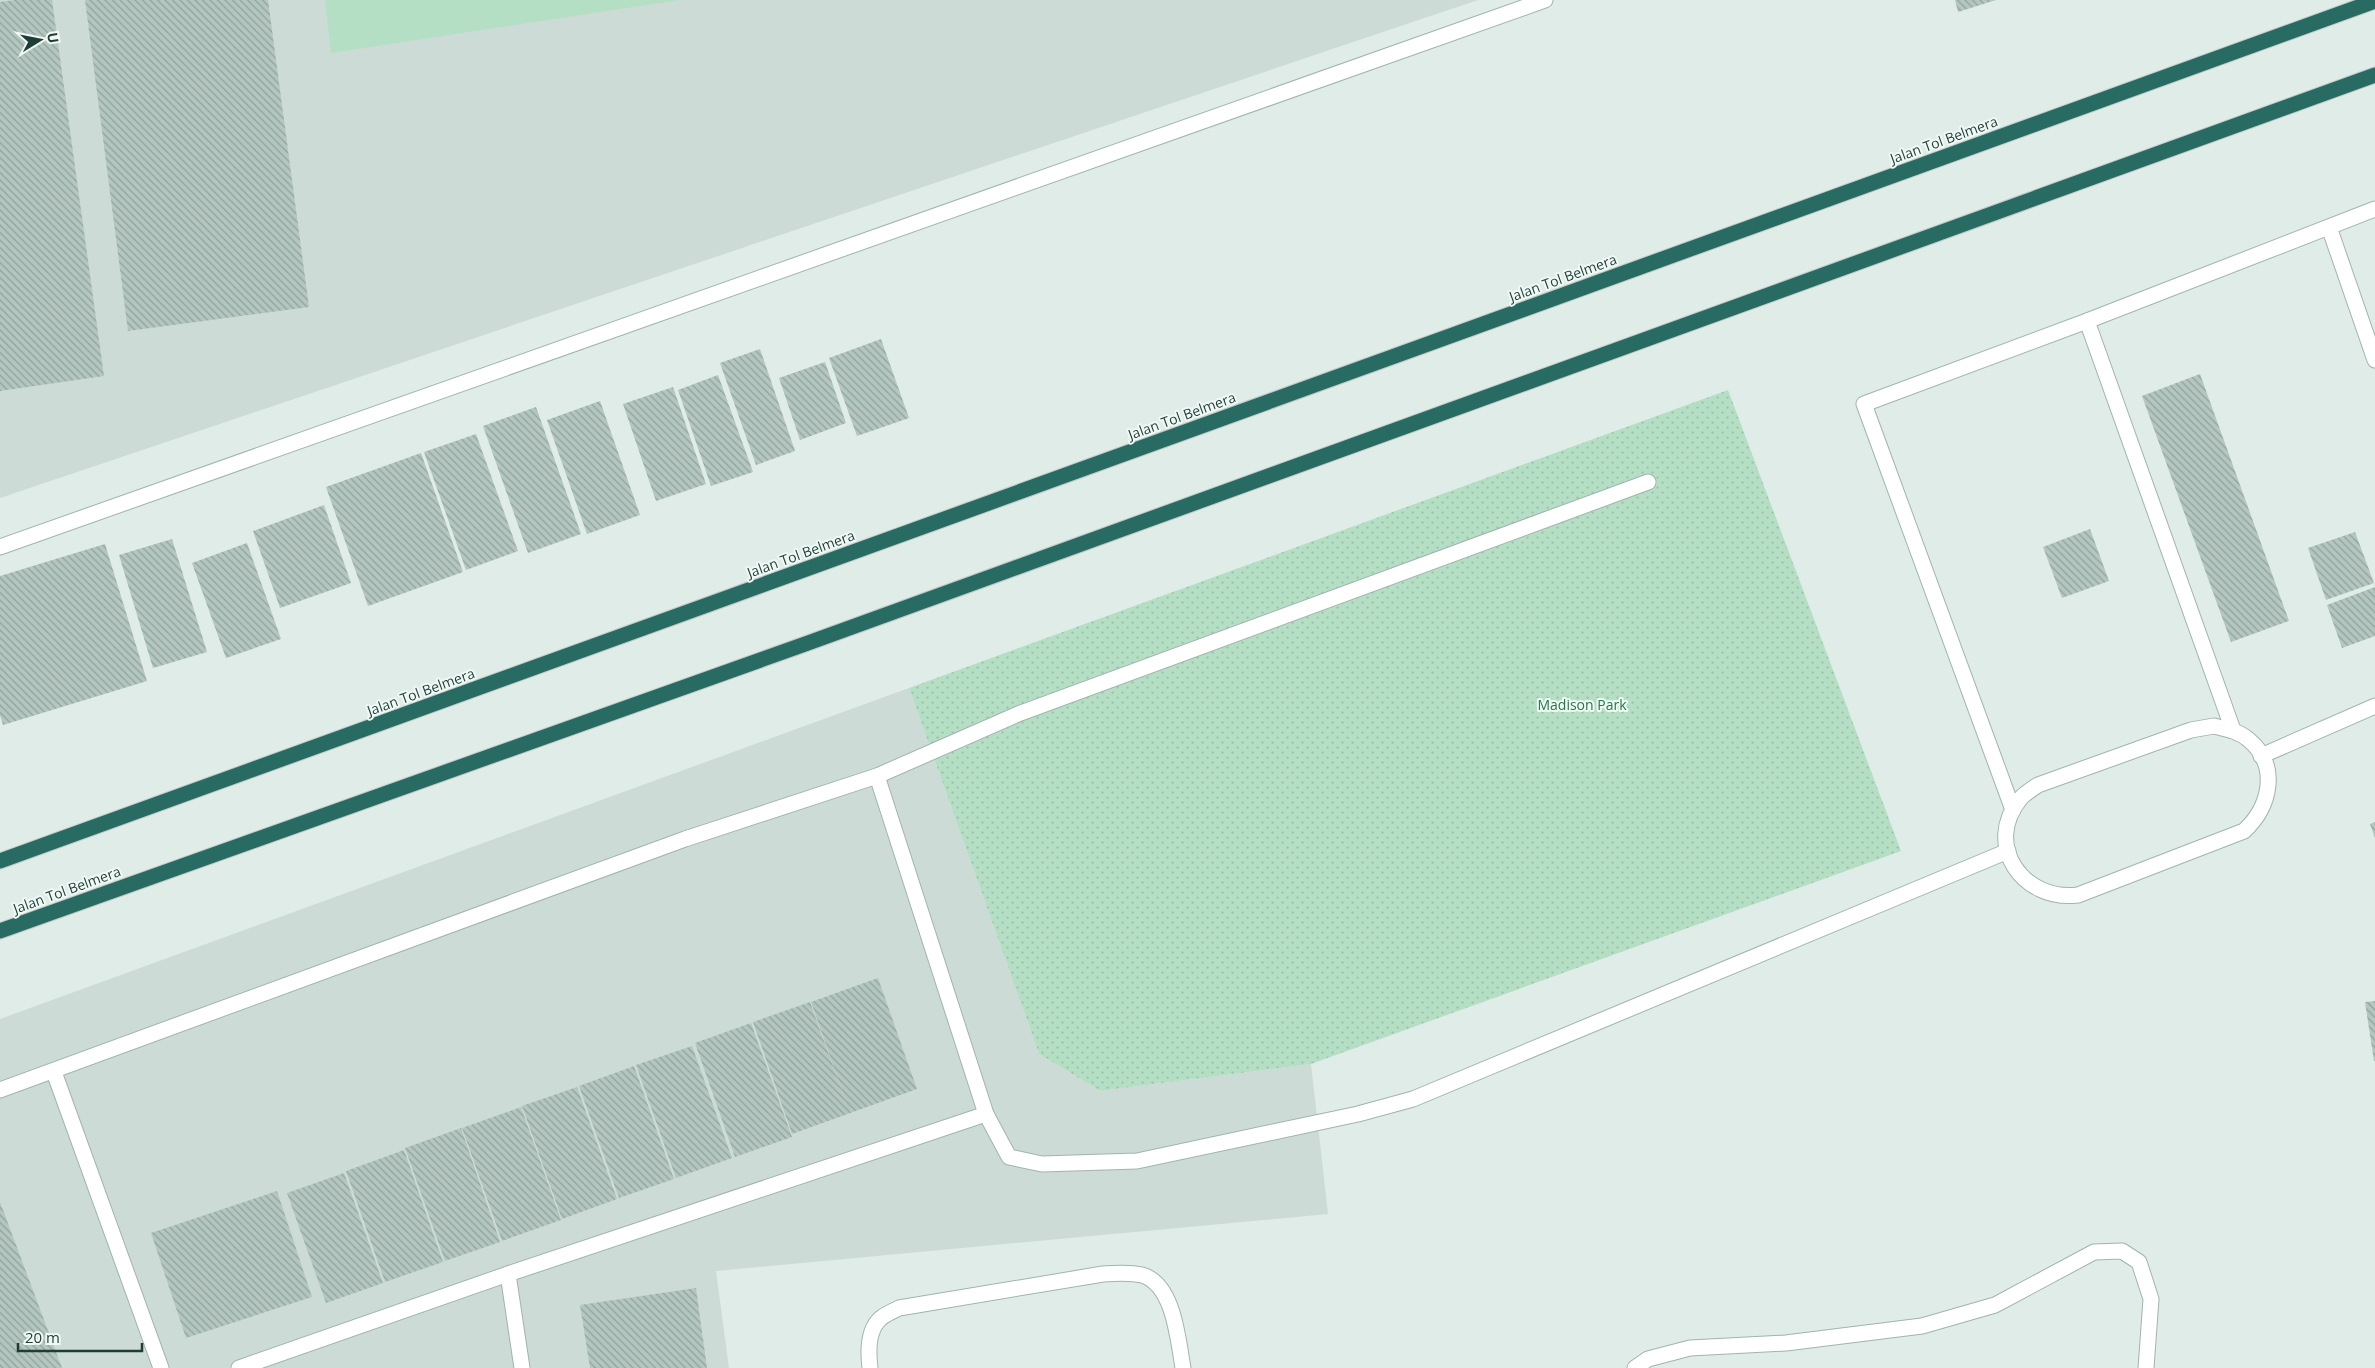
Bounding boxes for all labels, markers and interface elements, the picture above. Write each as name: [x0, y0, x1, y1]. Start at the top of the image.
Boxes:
north arrow: [15, 15, 65, 65]
text: U: [43, 31, 64, 45]
street label: Jalan Tol Belmera: [1886, 111, 2000, 168]
street label: Jalan Tol Belmera: [1505, 249, 1619, 306]
street label: Jalan Tol Belmera: [1124, 387, 1238, 444]
street label: Jalan Tol Belmera: [743, 525, 857, 582]
street label: Jalan Tol Belmera: [363, 663, 477, 720]
park label: Madison Park: [1537, 695, 1627, 714]
street label: Jalan Tol Belmera: [9, 861, 123, 918]
scale bar: [18, 1320, 141, 1352]
text: 20 m: [25, 1327, 60, 1347]

